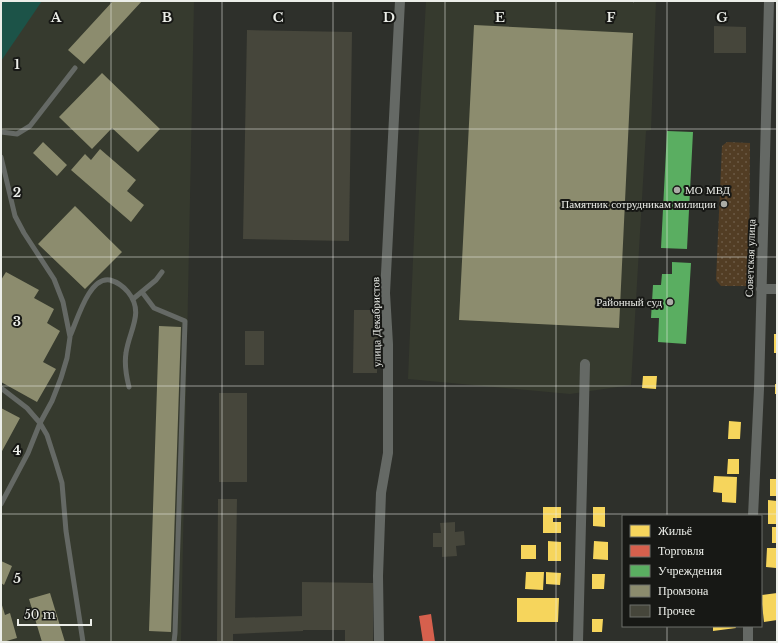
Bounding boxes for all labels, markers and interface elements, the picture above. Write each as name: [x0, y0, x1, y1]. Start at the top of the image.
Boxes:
text: A: [50, 9, 62, 26]
text: B: [162, 9, 172, 26]
text: C: [273, 9, 284, 26]
text: D: [383, 9, 395, 26]
text: E: [495, 9, 505, 26]
text: F: [607, 9, 616, 26]
text: G: [716, 9, 728, 26]
text: 1: [14, 56, 20, 73]
place label: МО МВД: [685, 183, 731, 197]
text: 2: [13, 184, 21, 201]
marker: МО МВД: [672, 185, 682, 195]
place label: Памятник сотрудникам милиции: [561, 197, 716, 211]
marker: Памятник сотрудникам милиции: [719, 199, 729, 209]
street label: Советская улица: [742, 219, 758, 297]
street label: улица Декабристов: [368, 277, 384, 367]
place label: Районный суд: [596, 295, 662, 309]
marker: Районный суд: [665, 297, 675, 307]
text: 3: [13, 313, 21, 330]
text: 4: [13, 442, 22, 459]
legend: [622, 515, 762, 627]
text: Жильё: [658, 523, 692, 538]
text: Торговля: [658, 543, 705, 558]
text: Учреждения: [658, 563, 722, 578]
text: 5: [13, 570, 21, 587]
text: Промзона: [658, 583, 709, 598]
scale bar: [18, 601, 91, 627]
text: Прочее: [658, 603, 695, 618]
text: 50 m: [24, 607, 56, 622]

